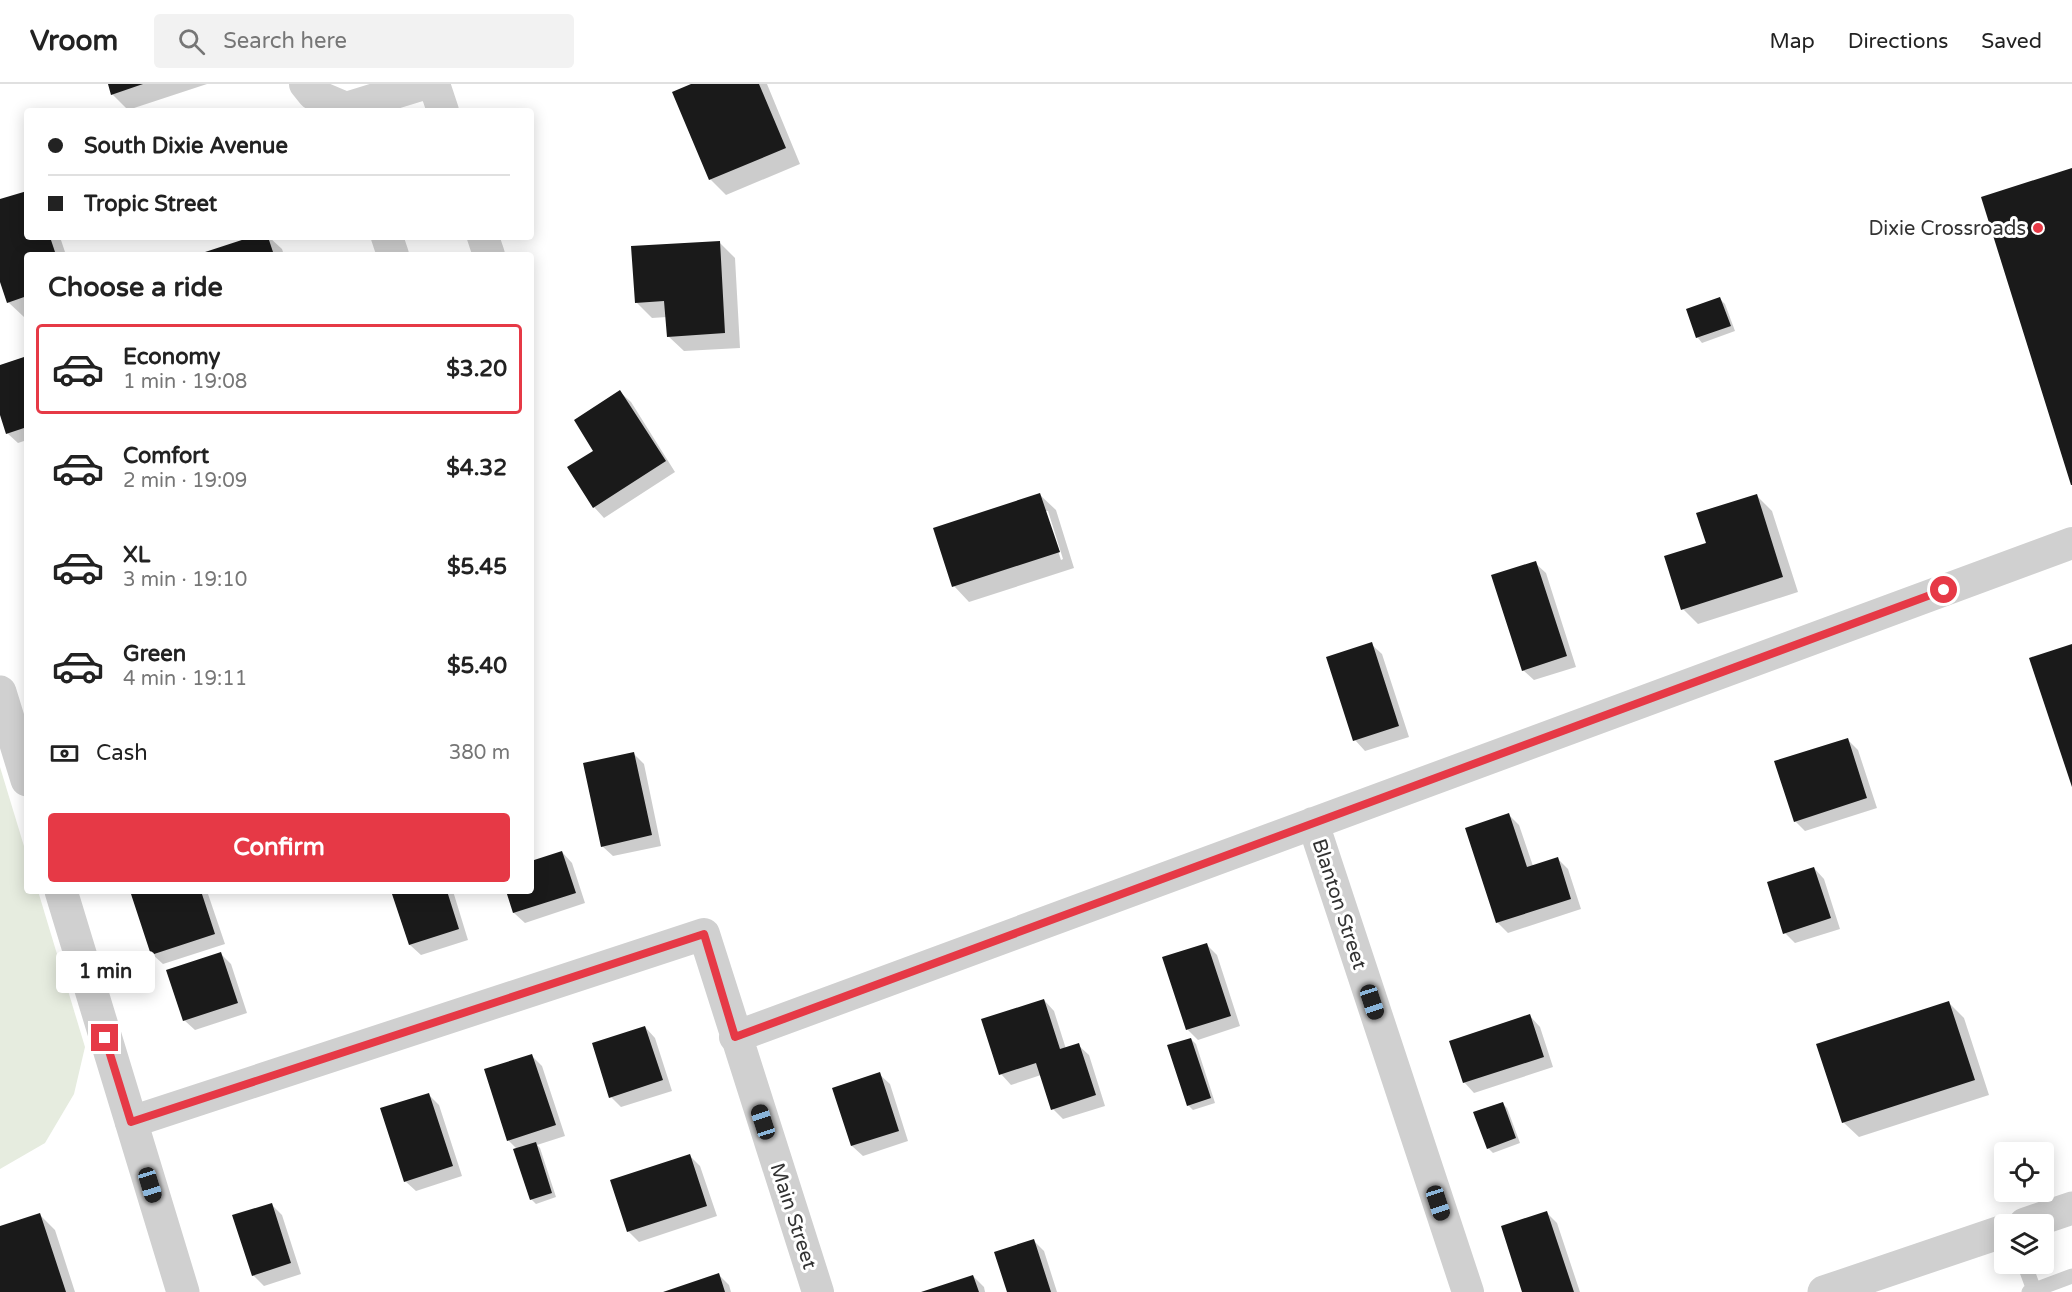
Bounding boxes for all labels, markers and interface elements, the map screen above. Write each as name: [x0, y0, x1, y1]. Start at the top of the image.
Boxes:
search box: [154, 14, 574, 68]
text: Vroom: [30, 24, 118, 58]
icon: search: [175, 25, 208, 58]
text: Search here: [223, 28, 347, 54]
text: Map: [1769, 29, 1815, 54]
text: Directions: [1848, 29, 1948, 54]
text: Saved: [1981, 29, 2042, 54]
text: South Dixie Avenue: [84, 133, 288, 159]
text: Tropic Street: [84, 191, 217, 217]
place label: Dixie Crossroads: [1868, 217, 2026, 241]
marker: Dixie Crossroads: [2031, 221, 2045, 235]
text: Choose a ride: [48, 271, 223, 304]
icon: car: [51, 342, 105, 396]
text: Economy: [123, 344, 220, 370]
text: $3.20: [446, 356, 507, 382]
text: 1 min · 19:08: [123, 370, 247, 394]
icon: car: [51, 441, 105, 495]
text: Comfort: [123, 443, 209, 469]
text: $4.32: [446, 455, 507, 481]
text: 2 min · 19:09: [123, 469, 247, 493]
icon: car: [51, 540, 105, 594]
text: XL: [123, 542, 150, 568]
text: $5.45: [447, 554, 507, 580]
text: 3 min · 19:10: [123, 568, 247, 592]
route start: [1930, 576, 1957, 603]
icon: car: [51, 639, 105, 693]
text: Green: [123, 641, 186, 667]
text: $5.40: [447, 653, 507, 679]
text: 4 min · 19:11: [123, 667, 247, 691]
icon: cash: [48, 737, 81, 770]
text: Cash: [96, 740, 148, 766]
text: 380 m: [449, 741, 510, 765]
button: Confirm: [48, 813, 510, 882]
street label: Blanton Street: [1307, 836, 1372, 973]
callout: 1 min: [56, 951, 154, 993]
text: 1 min: [79, 960, 132, 984]
car: [1358, 982, 1386, 1022]
route end: [91, 1024, 118, 1051]
car: [749, 1102, 777, 1142]
map controls: [1994, 1142, 2054, 1274]
button: locate: [1994, 1142, 2054, 1202]
street label: Main Street: [765, 1160, 822, 1273]
car: [136, 1165, 164, 1205]
car: [1424, 1183, 1452, 1223]
button: layers: [1994, 1214, 2054, 1274]

